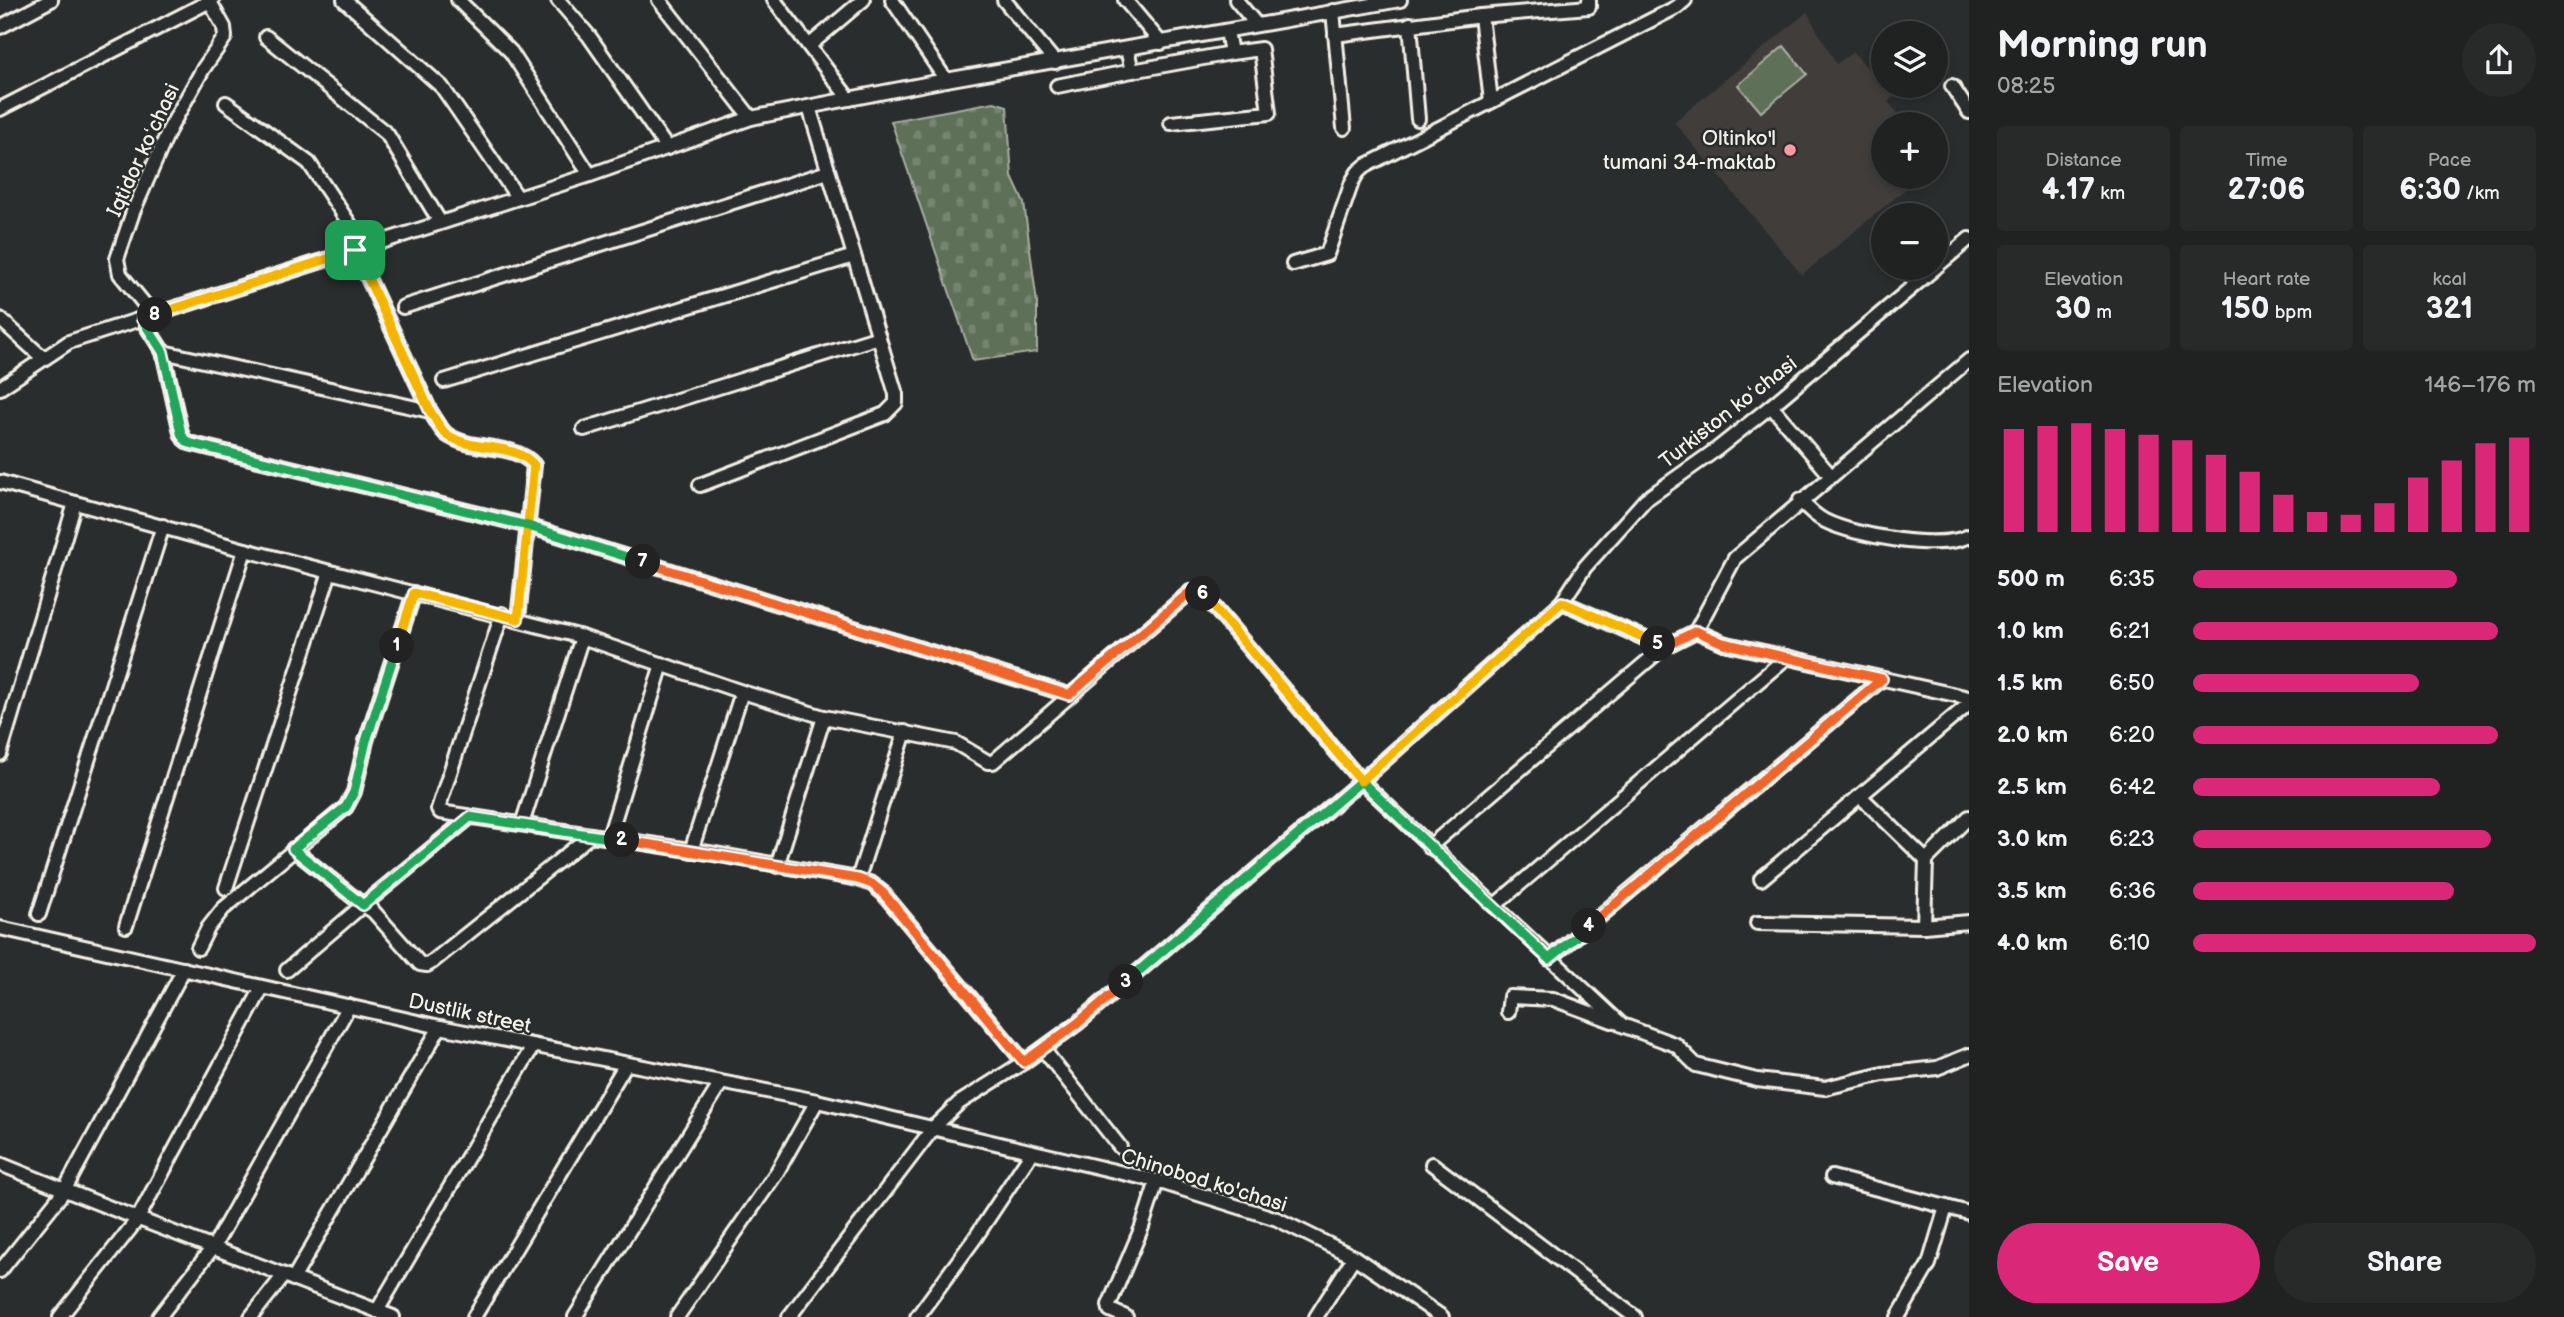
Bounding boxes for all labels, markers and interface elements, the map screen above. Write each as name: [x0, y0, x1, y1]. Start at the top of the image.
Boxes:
map controls: [1871, 21, 1948, 280]
button: layers: [1871, 21, 1948, 98]
text: Morning run: [1997, 23, 2208, 68]
button: share: [2462, 23, 2536, 97]
text: 08:25: [1997, 72, 2055, 100]
street label: Iqtidor koʻchasi: [102, 80, 185, 221]
button: +: [1871, 112, 1948, 189]
place label: Oltinko'l tumani 34-maktab: [1603, 126, 1776, 175]
marker: Oltinko'l tumani 34-maktab: [1782, 142, 1798, 158]
text: Distance: [2046, 149, 2121, 172]
text: Time: [2245, 149, 2288, 172]
text: Pace: [2428, 149, 2471, 172]
text: 4.17: [2042, 172, 2095, 208]
text: 27:06: [2228, 172, 2305, 208]
text: 6:30: [2399, 172, 2461, 208]
text: km: [2095, 182, 2125, 205]
text: /km: [2461, 182, 2500, 205]
button: −: [1871, 203, 1948, 280]
pin: [325, 220, 385, 280]
icon: arrive: [336, 231, 374, 269]
text: Elevation: [2044, 268, 2123, 291]
text: Heart rate: [2223, 268, 2310, 291]
text: kcal: [2432, 268, 2467, 291]
text: 30: [2055, 291, 2091, 327]
text: 150: [2221, 291, 2270, 327]
text: 321: [2426, 291, 2473, 327]
pin: 8: [138, 298, 172, 332]
text: m: [2091, 301, 2112, 324]
text: bpm: [2270, 301, 2312, 324]
text: 8: [149, 303, 160, 326]
street label: Turkiston koʻchasi: [1655, 351, 1802, 474]
text: Elevation: [1997, 371, 2093, 399]
text: 146–176 m: [2424, 371, 2536, 399]
pin: 7: [626, 544, 660, 580]
text: 7: [637, 550, 648, 573]
text: 500 m: [1997, 565, 2065, 593]
text: 6:35: [2109, 565, 2155, 593]
pin: 6: [1186, 576, 1220, 612]
text: 6: [1197, 582, 1208, 605]
text: 1.0 km: [1997, 617, 2064, 645]
text: 6:21: [2109, 617, 2150, 645]
pin: 5: [1640, 626, 1676, 662]
pin: 1: [380, 628, 414, 664]
text: 5: [1652, 632, 1663, 655]
text: 1: [393, 634, 401, 657]
text: 1.5 km: [1997, 669, 2063, 697]
text: 6:50: [2109, 669, 2154, 697]
text: 2.0 km: [1997, 721, 2068, 749]
text: 6:20: [2109, 721, 2155, 749]
text: 2.5 km: [1997, 773, 2067, 801]
text: 6:42: [2109, 773, 2155, 801]
pin: 2: [604, 822, 640, 858]
text: 3.0 km: [1997, 825, 2068, 853]
text: 6:23: [2109, 825, 2155, 853]
text: 2: [616, 828, 627, 851]
text: 3.5 km: [1997, 877, 2067, 905]
text: 6:36: [2109, 877, 2156, 905]
pin: 4: [1572, 908, 1606, 944]
text: 4: [1583, 914, 1594, 937]
text: 4.0 km: [1997, 929, 2068, 957]
text: 6:10: [2109, 929, 2150, 957]
pin: 3: [1108, 964, 1144, 1000]
text: 3: [1120, 970, 1131, 993]
street label: Dustlik street: [406, 988, 534, 1039]
street label: Chinobod ko'chasi: [1118, 1143, 1290, 1218]
button: Save: [1997, 1223, 2260, 1303]
button: Share: [2274, 1223, 2536, 1303]

